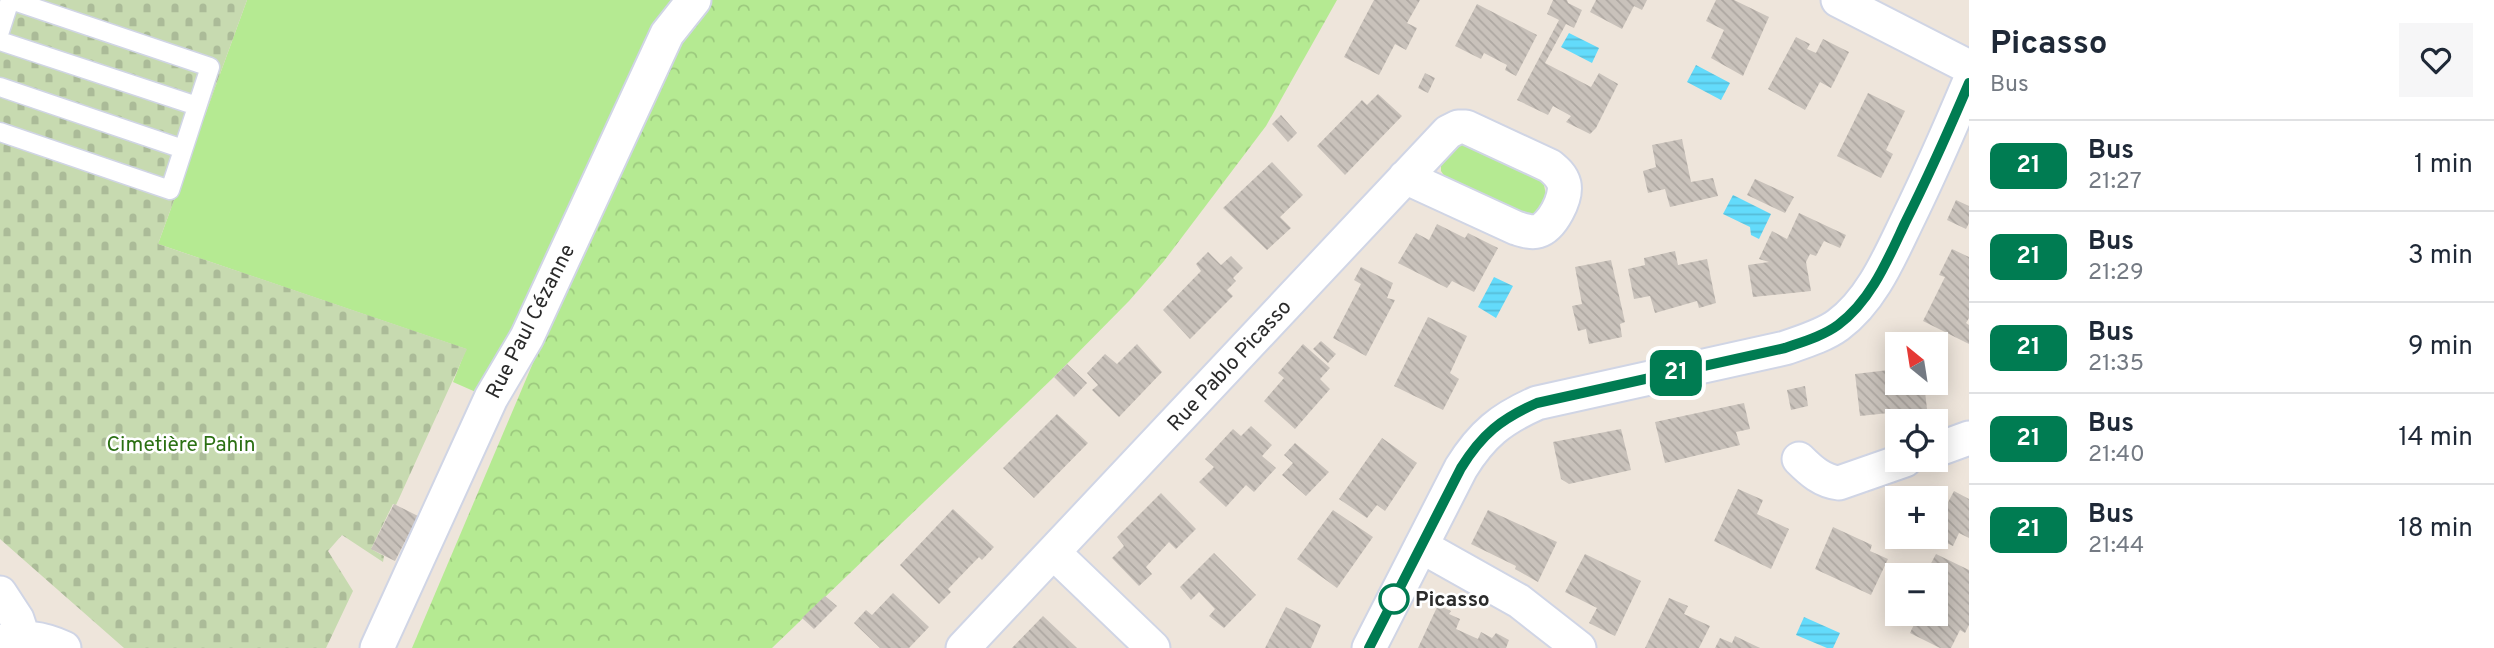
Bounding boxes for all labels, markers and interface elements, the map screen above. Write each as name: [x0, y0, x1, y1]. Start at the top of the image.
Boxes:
button: heart: [2399, 23, 2473, 97]
text: Picasso: [1990, 24, 2107, 66]
text: Bus: [1990, 71, 2029, 100]
text: Bus: [2088, 135, 2134, 168]
text: 1 min: [2414, 149, 2473, 182]
text: 21: [2016, 151, 2041, 181]
text: 21:27: [2088, 168, 2142, 197]
text: Bus: [2088, 226, 2134, 259]
street label: Rue Paul Cézanne: [481, 240, 582, 404]
text: 3 min: [2408, 240, 2473, 273]
text: 21: [2016, 242, 2041, 272]
text: 21:29: [2088, 259, 2144, 288]
street label: Rue Pablo Picasso: [1162, 294, 1298, 438]
text: Bus: [2088, 317, 2134, 350]
text: 9 min: [2408, 331, 2473, 364]
north arrow: [1885, 332, 1948, 396]
map controls: [1885, 332, 1948, 626]
text: 21: [2016, 333, 2041, 363]
line badge: 21: [1644, 350, 1708, 396]
text: 21:35: [2088, 350, 2144, 379]
text: 21: [1664, 358, 1688, 388]
text: Bus: [2088, 408, 2134, 441]
button: locate: [1885, 409, 1948, 472]
text: 14 min: [2398, 422, 2473, 455]
text: 21: [2016, 424, 2041, 454]
park label: Cimetière Pahin: [107, 432, 255, 459]
text: 21:40: [2088, 441, 2145, 470]
button: +: [1885, 486, 1948, 549]
text: Bus: [2088, 499, 2134, 532]
text: 18 min: [2398, 513, 2473, 546]
text: 21: [2016, 515, 2041, 545]
text: 21:44: [2088, 532, 2144, 561]
button: −: [1885, 563, 1948, 626]
marker: Picasso: [1379, 584, 1409, 614]
place label: Picasso: [1415, 587, 1490, 614]

